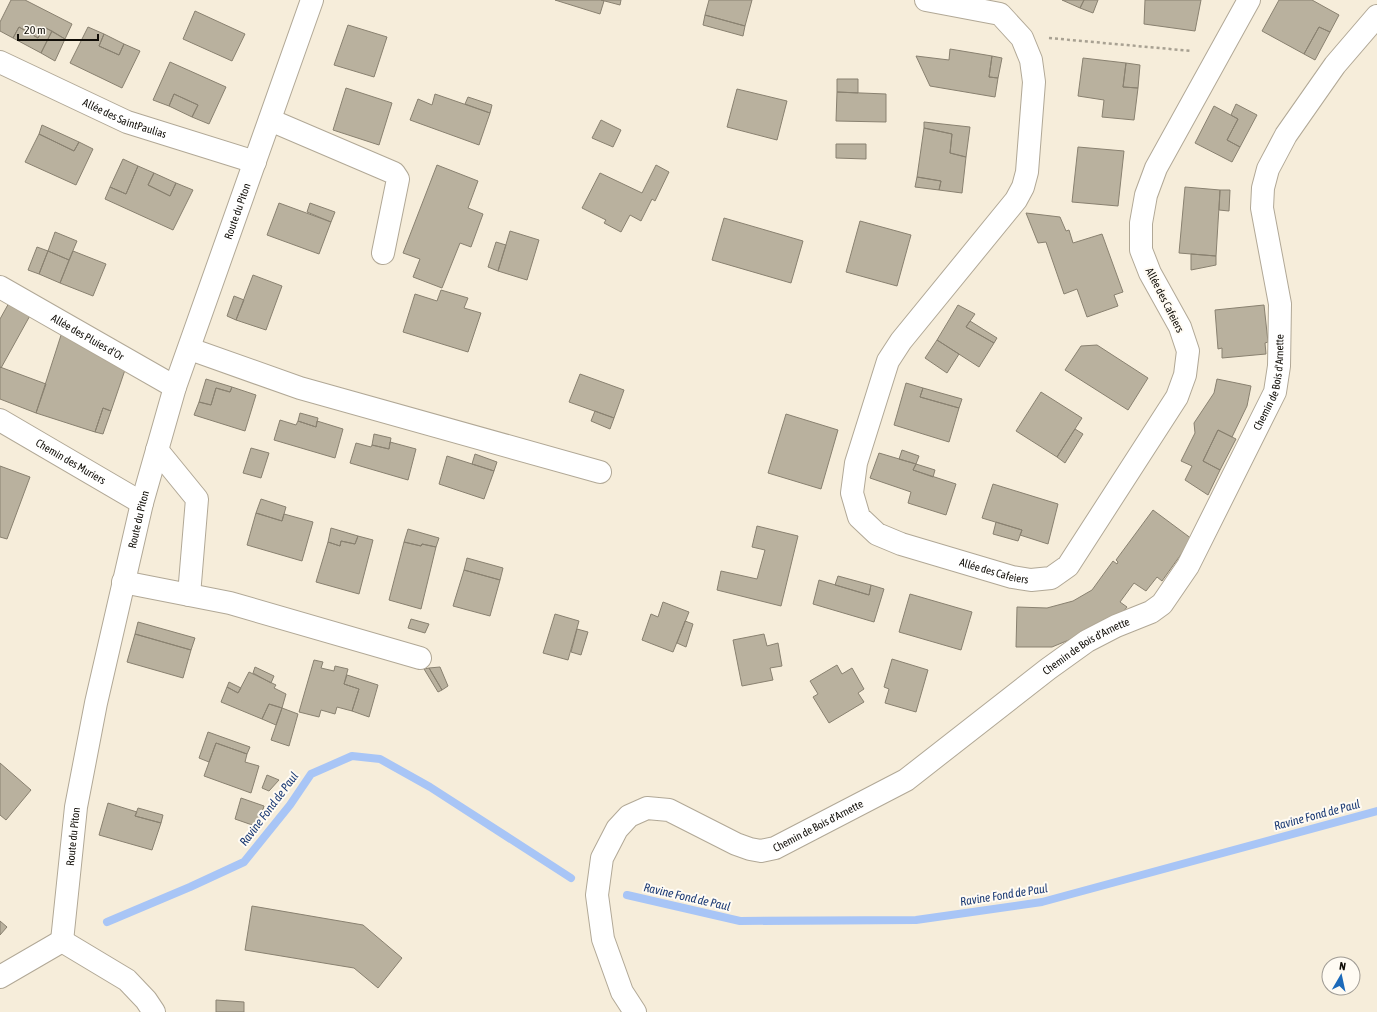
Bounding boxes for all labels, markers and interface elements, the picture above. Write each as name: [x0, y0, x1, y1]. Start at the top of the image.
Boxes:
scale bar: [18, 16, 98, 42]
text: 20 m: [24, 23, 46, 37]
street label: Allée des SaintPaulias: [81, 96, 168, 140]
street label: Route du Piton: [222, 181, 253, 241]
street label: Allée des Cafeiers: [1144, 266, 1186, 334]
street label: Allée des Pluies d'Or: [49, 312, 127, 363]
street label: Chemin de Bois d'Arnette: [1251, 334, 1286, 432]
street label: Chemin des Muriers: [34, 436, 108, 487]
street label: Route du Piton: [126, 489, 151, 549]
street label: Allée des Cafeiers: [958, 556, 1029, 586]
street label: Chemin de Bois d'Arnette: [1040, 615, 1131, 677]
water label: Ravine Fond de Paul: [237, 769, 301, 849]
street label: Chemin de Bois d'Arnette: [771, 797, 865, 854]
water label: Ravine Fond de Paul: [1272, 797, 1362, 833]
street label: Route du Piton: [64, 807, 82, 866]
water label: Ravine Fond de Paul: [642, 880, 732, 914]
water label: Ravine Fond de Paul: [959, 881, 1049, 909]
north arrow: [1321, 956, 1361, 996]
text: N: [1338, 960, 1347, 973]

